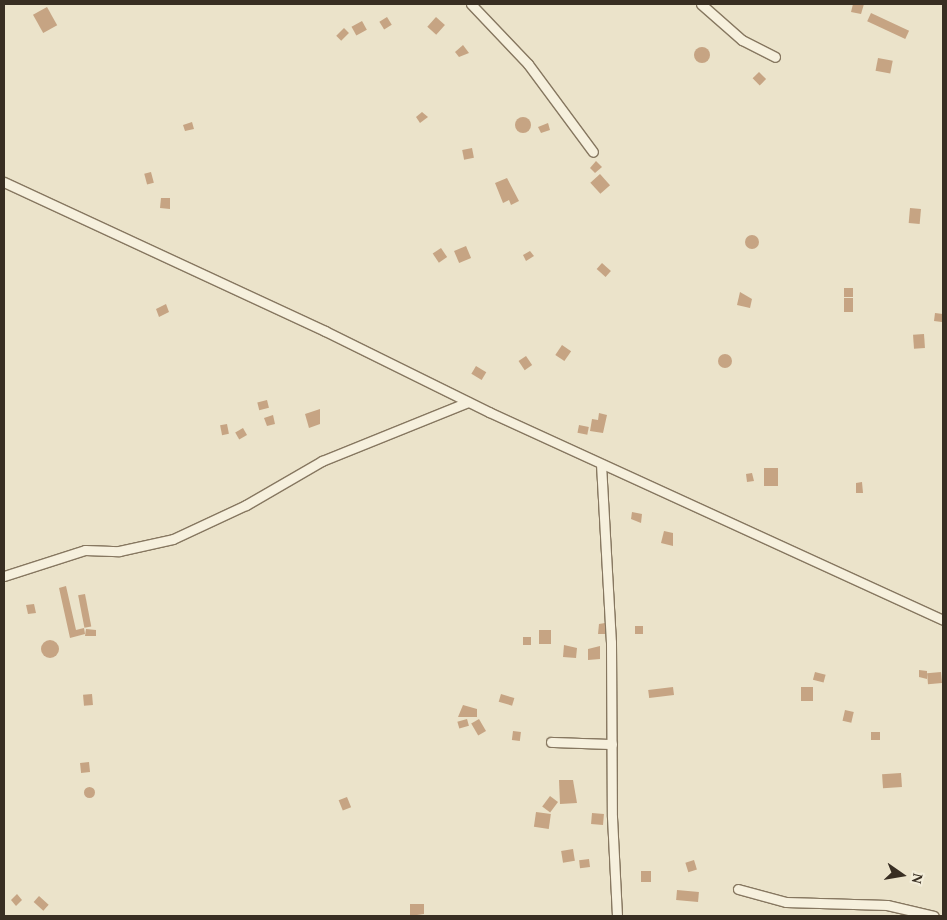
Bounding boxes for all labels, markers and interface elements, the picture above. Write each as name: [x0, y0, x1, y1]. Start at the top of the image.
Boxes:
north arrow: [877, 850, 927, 900]
text: N: [909, 872, 926, 885]

